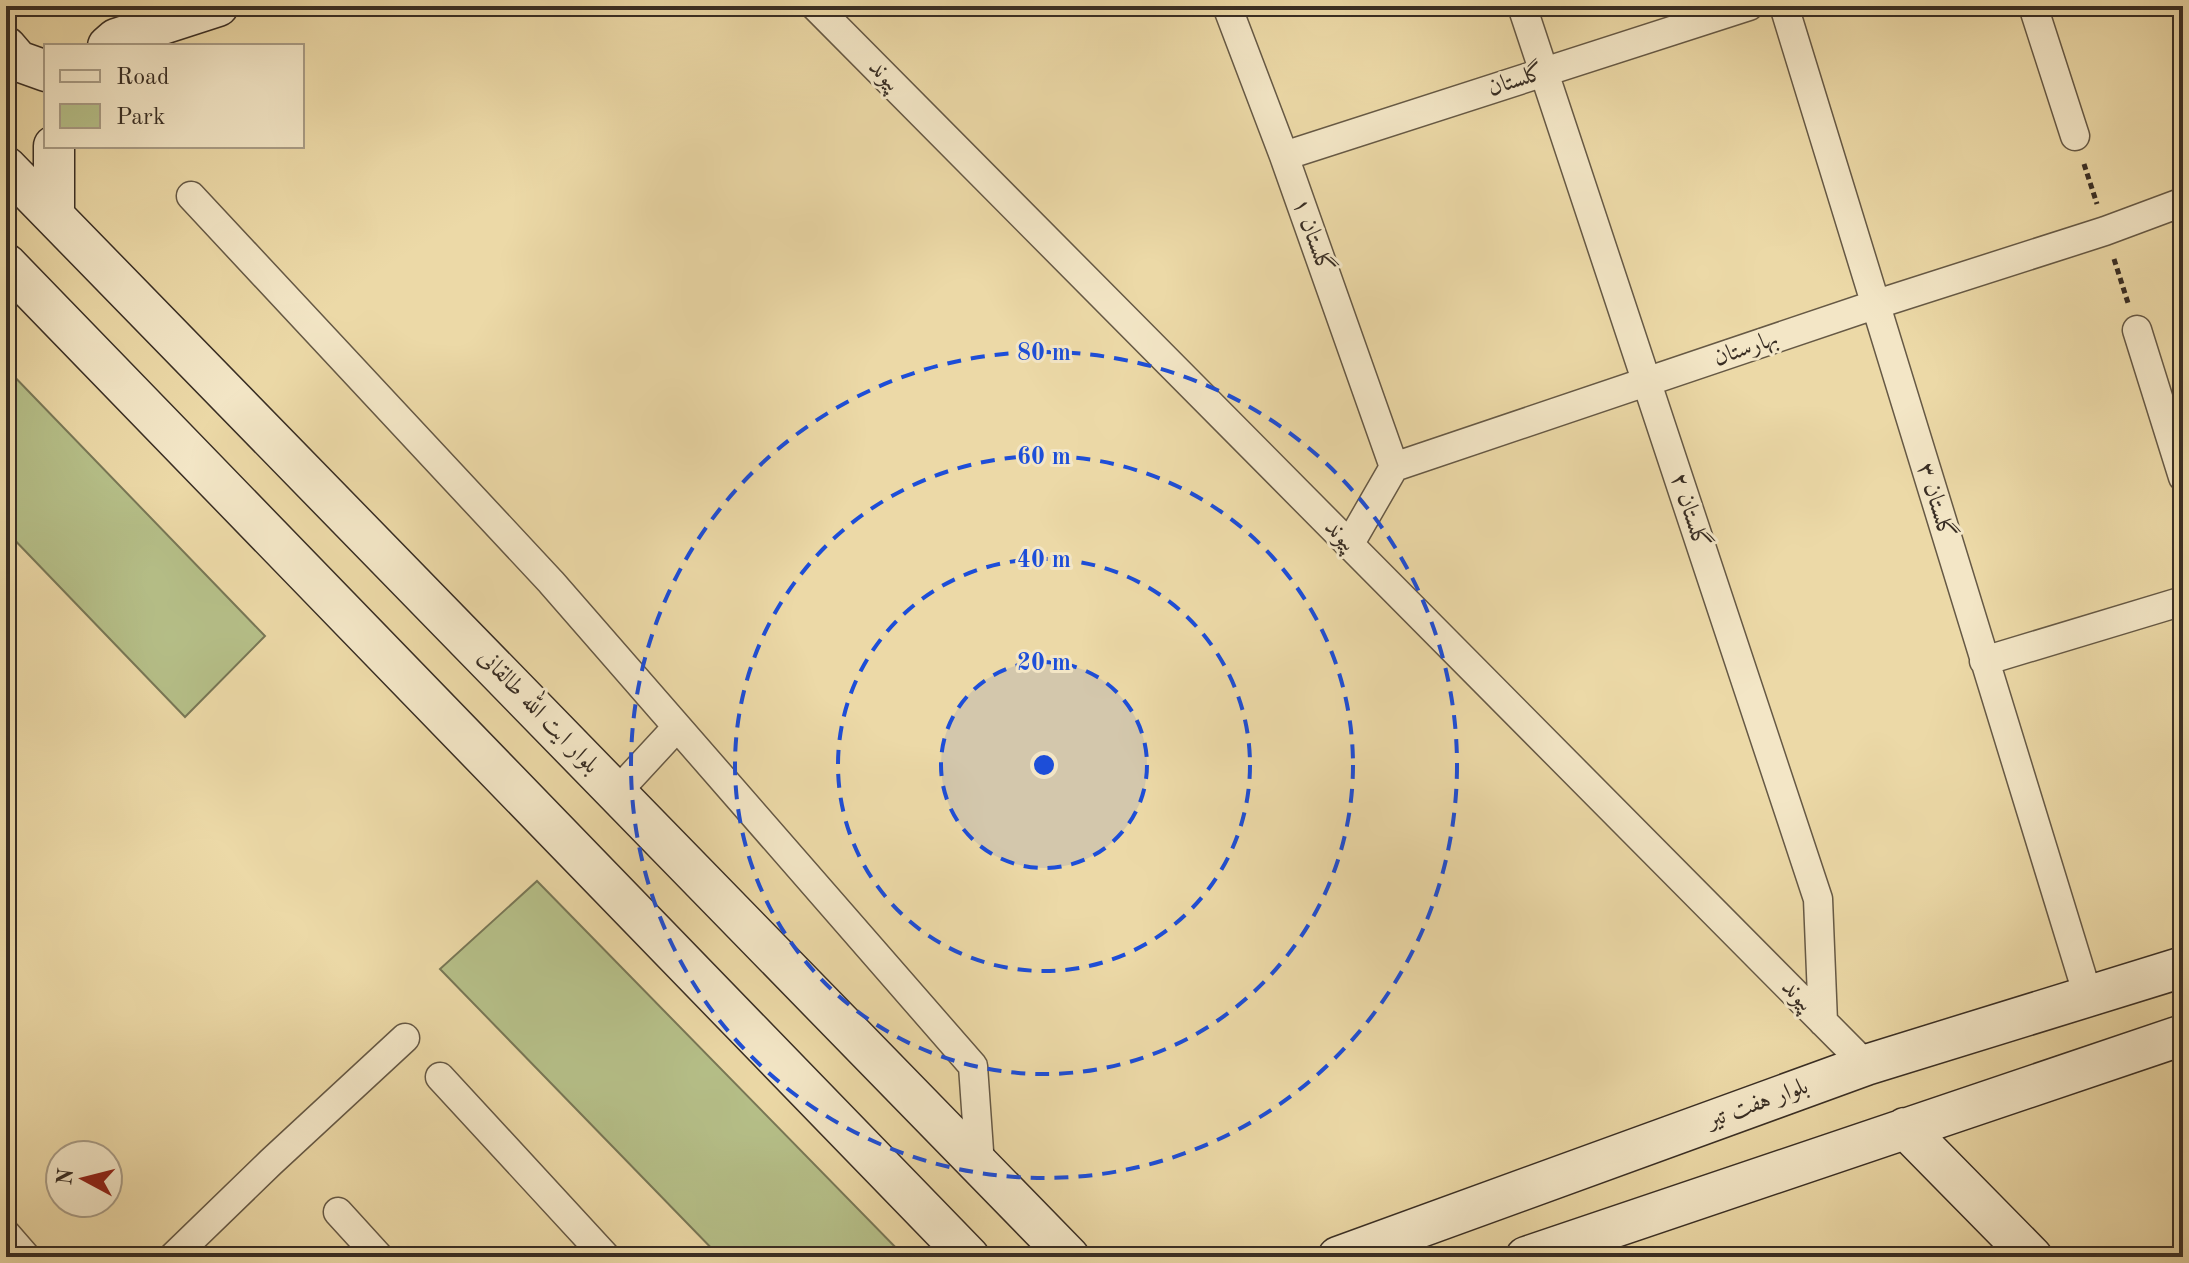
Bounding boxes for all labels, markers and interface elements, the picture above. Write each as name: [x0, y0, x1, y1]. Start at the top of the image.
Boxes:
legend: [44, 44, 304, 148]
street label: پیوند: [861, 55, 905, 99]
street label: گلستان: [1483, 56, 1547, 101]
text: Road: [116, 66, 169, 90]
text: Park: [116, 106, 165, 130]
street label: گلستان ۱: [1287, 193, 1341, 277]
street label: بهارستان: [1711, 327, 1782, 372]
text: 80 m: [1017, 342, 1071, 366]
text: 60 m: [1017, 446, 1071, 470]
street label: گلستان ۳: [1912, 459, 1963, 542]
street label: گلستان ۲: [1666, 469, 1717, 552]
street label: پیوند: [1317, 515, 1361, 559]
text: 40 m: [1017, 549, 1071, 573]
street label: بلوار ایت الله طالقانی: [472, 639, 610, 779]
text: 20 m: [1017, 652, 1071, 676]
centre of rings: [1030, 751, 1058, 779]
street label: پیوند: [1774, 975, 1818, 1019]
street label: بلوار هفت تیر: [1702, 1075, 1812, 1135]
north arrow: [44, 1139, 124, 1219]
text: N: [54, 1167, 78, 1186]

